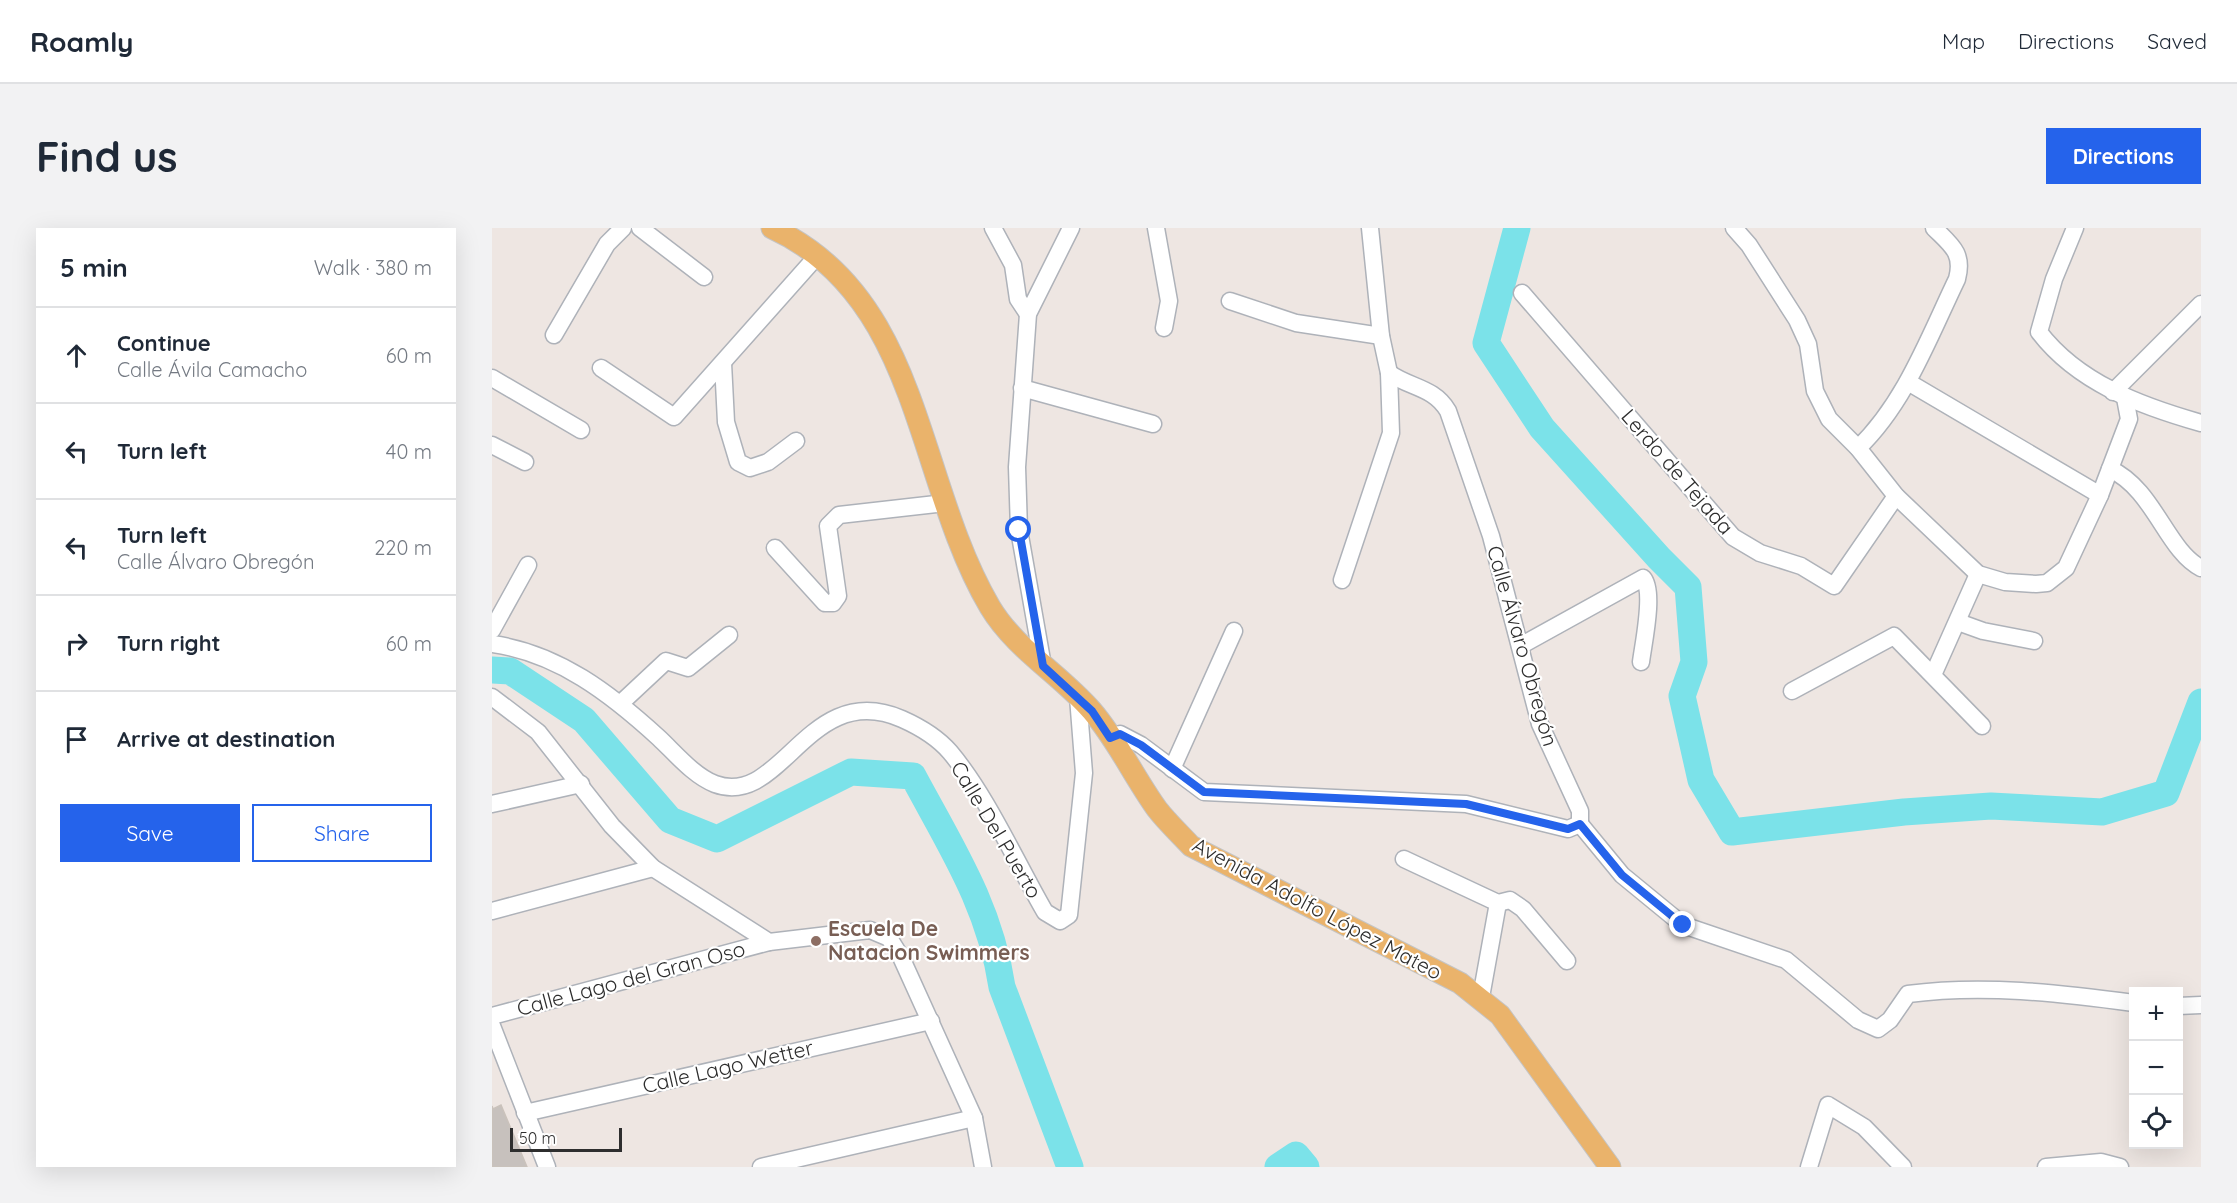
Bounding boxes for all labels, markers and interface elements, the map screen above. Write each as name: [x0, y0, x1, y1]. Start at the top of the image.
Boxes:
text: Roamly: [30, 24, 134, 59]
text: Map: [1942, 28, 1985, 54]
text: Directions: [2018, 28, 2114, 54]
text: Saved: [2147, 28, 2207, 54]
button: Directions: [2046, 128, 2201, 184]
text: Find us: [36, 130, 178, 183]
text: 5 min: [60, 251, 128, 284]
text: Walk · 380 m: [314, 255, 432, 280]
text: Continue: [117, 329, 211, 357]
icon: ahead: [60, 339, 93, 372]
text: 60 m: [386, 343, 432, 368]
text: Calle Ávila Camacho: [117, 357, 307, 382]
street label: Lerdo de Tejada: [1616, 403, 1739, 540]
icon: left: [60, 435, 93, 468]
text: Turn left: [117, 437, 207, 465]
text: 40 m: [386, 439, 432, 464]
route start: [1005, 516, 1031, 542]
text: Turn left: [117, 521, 207, 549]
icon: left: [60, 531, 93, 564]
text: 220 m: [374, 535, 432, 560]
street label: Calle Álvaro Obregón: [1482, 542, 1564, 749]
text: Calle Álvaro Obregón: [117, 549, 314, 574]
icon: right: [60, 627, 93, 660]
text: Turn right: [117, 629, 221, 657]
text: 60 m: [386, 631, 432, 656]
icon: arrive: [60, 723, 93, 756]
text: Arrive at destination: [117, 725, 335, 753]
street label: Calle Del Puerto: [946, 756, 1048, 903]
button: Save: [60, 804, 240, 862]
button: Share: [252, 804, 432, 862]
street label: Avenida Adolfo López Mateo: [1188, 831, 1447, 985]
route end: [1669, 911, 1695, 937]
place label: Escuela De Natacion Swimmers: [828, 915, 1030, 965]
marker: Escuela De Natacion Swimmers: [809, 934, 823, 948]
street label: Calle Lago del Gran Oso: [514, 935, 748, 1021]
map controls: [2129, 987, 2183, 1149]
button: +: [2129, 987, 2183, 1041]
street label: Calle Lago Wetter: [640, 1034, 816, 1098]
button: −: [2129, 1041, 2183, 1095]
button: locate: [2129, 1095, 2183, 1149]
scale bar: [510, 1125, 622, 1152]
text: 50 m: [519, 1128, 556, 1148]

